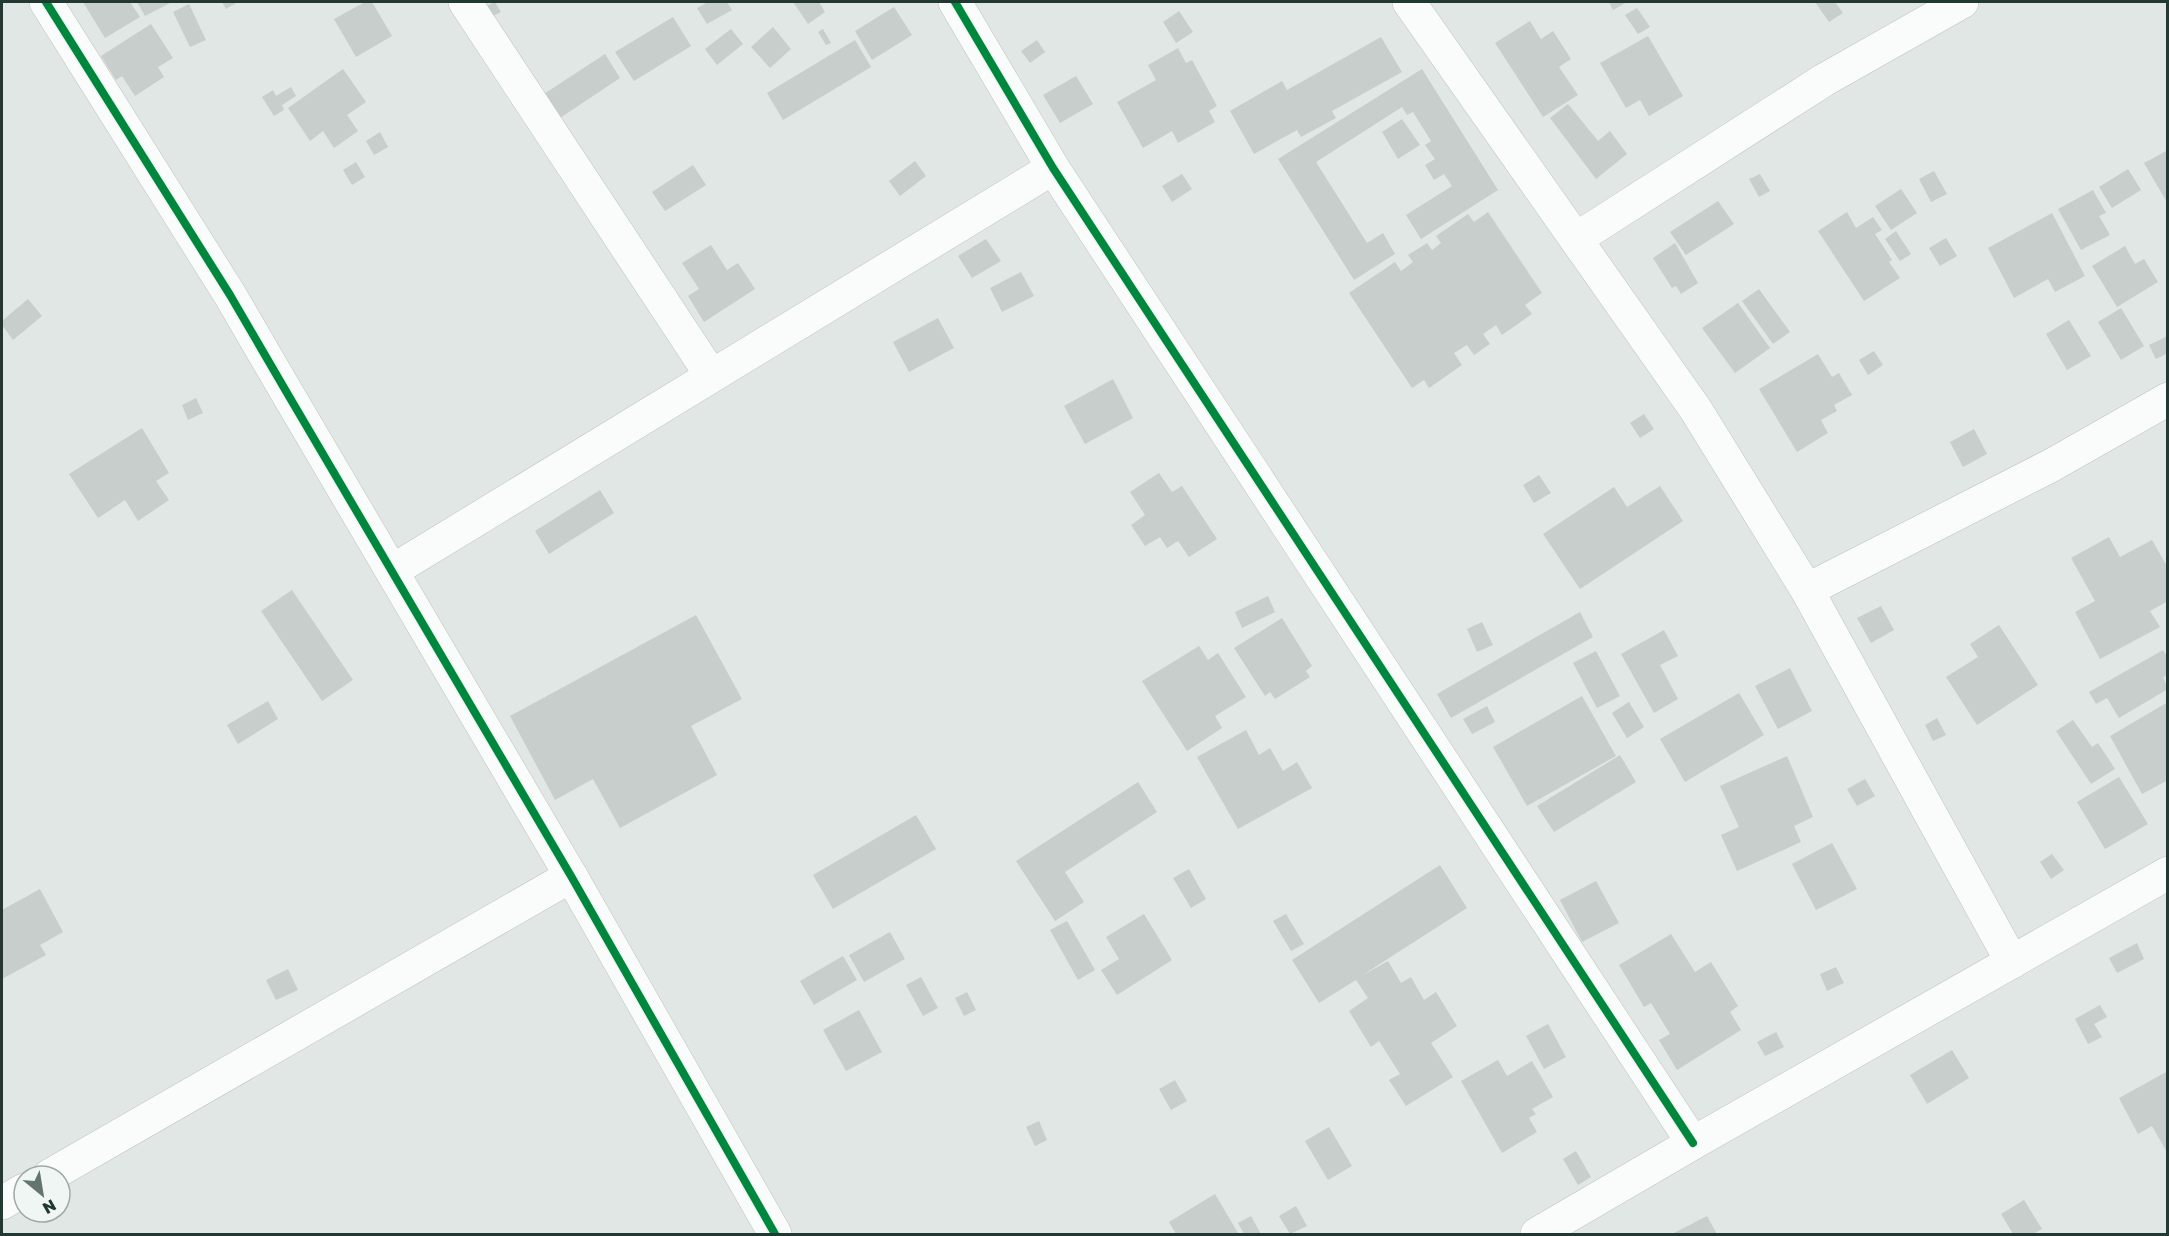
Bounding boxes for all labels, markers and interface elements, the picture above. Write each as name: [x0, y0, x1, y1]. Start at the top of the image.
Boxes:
north arrow: [12, 1164, 72, 1224]
text: N: [39, 1195, 60, 1219]

